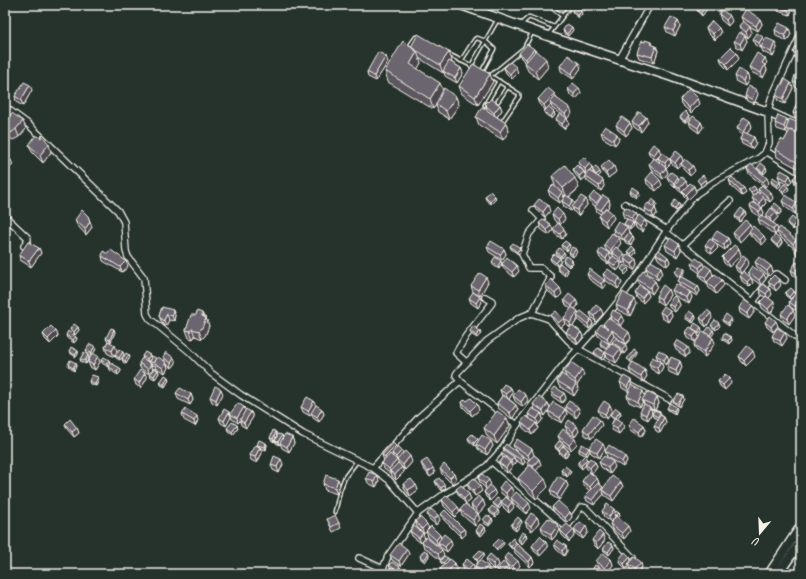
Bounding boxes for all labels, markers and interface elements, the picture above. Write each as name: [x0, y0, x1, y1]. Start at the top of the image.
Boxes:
north arrow: [740, 513, 780, 553]
text: U: [749, 534, 762, 550]

